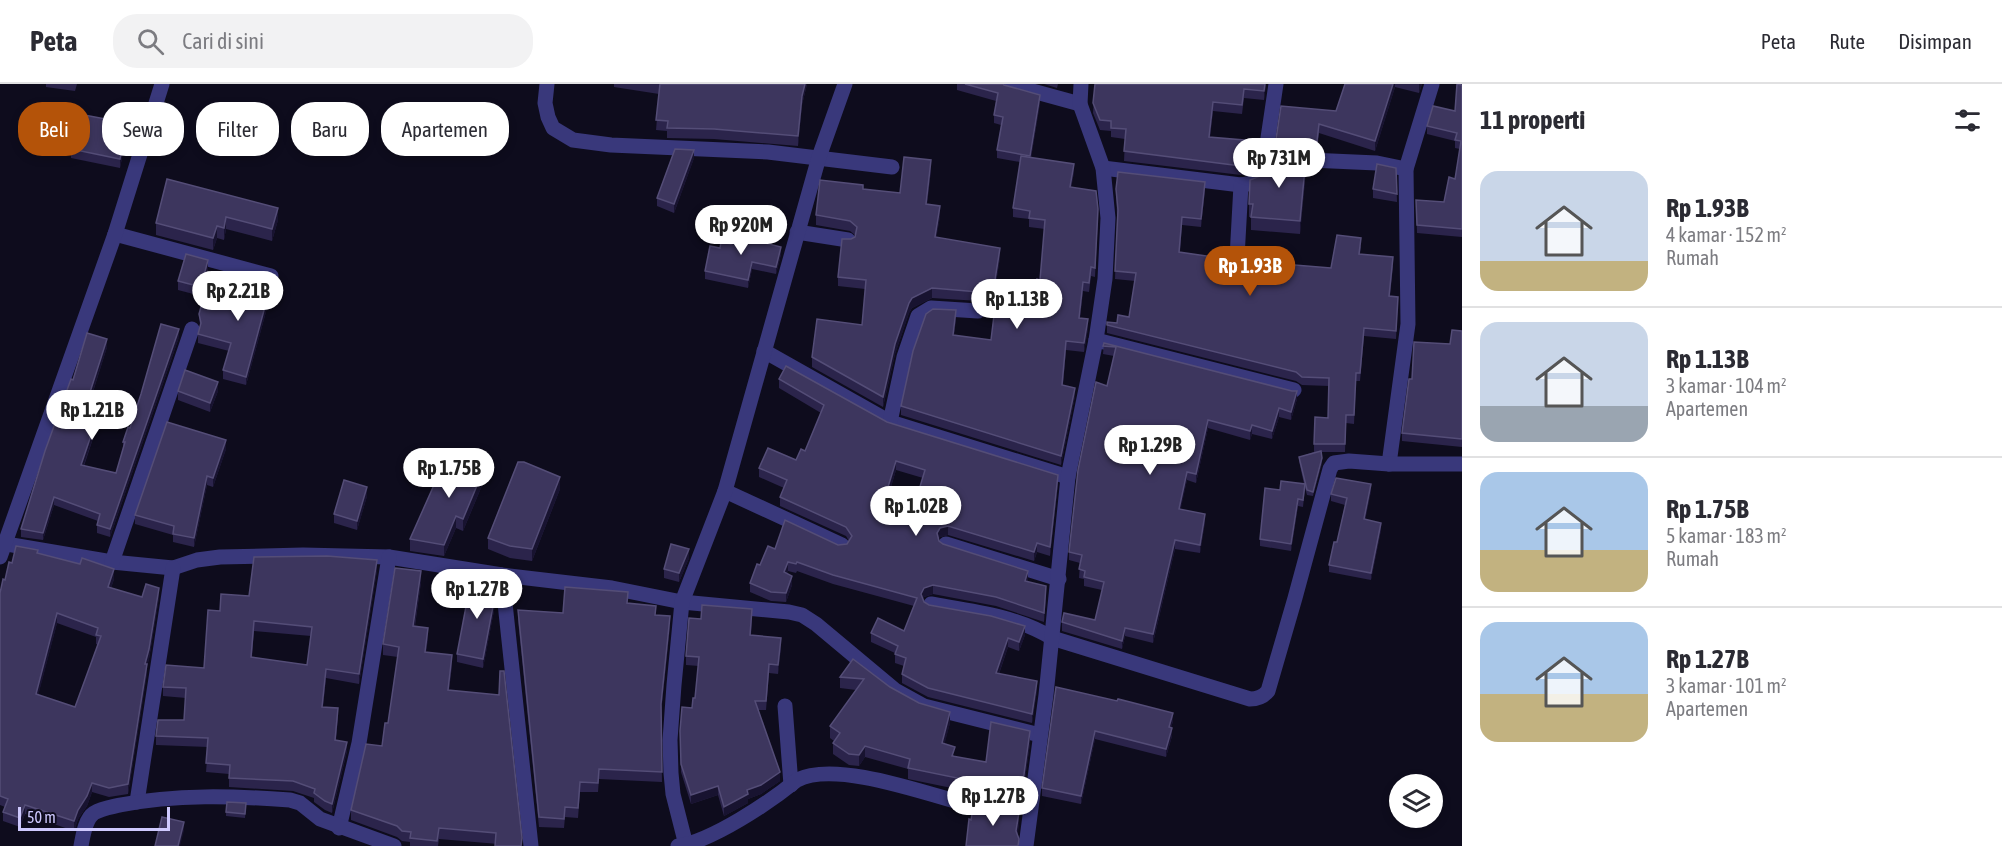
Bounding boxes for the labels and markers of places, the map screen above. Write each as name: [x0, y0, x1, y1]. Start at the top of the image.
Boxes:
pin: Rp 731M: [1224, 138, 1334, 189]
pin: Rp 920M: [686, 205, 796, 256]
pin: Rp 1.93B: [1188, 246, 1312, 297]
pin: Rp 2.21B: [176, 271, 300, 322]
pin: Rp 1.13B: [955, 279, 1079, 330]
pin: Rp 1.21B: [30, 390, 154, 441]
pin: Rp 1.29B: [1088, 425, 1212, 476]
pin: Rp 1.75B: [387, 448, 511, 499]
pin: Rp 1.02B: [854, 486, 978, 537]
pin: Rp 1.27B: [415, 569, 539, 620]
pin: Rp 1.27B: [931, 776, 1055, 827]

